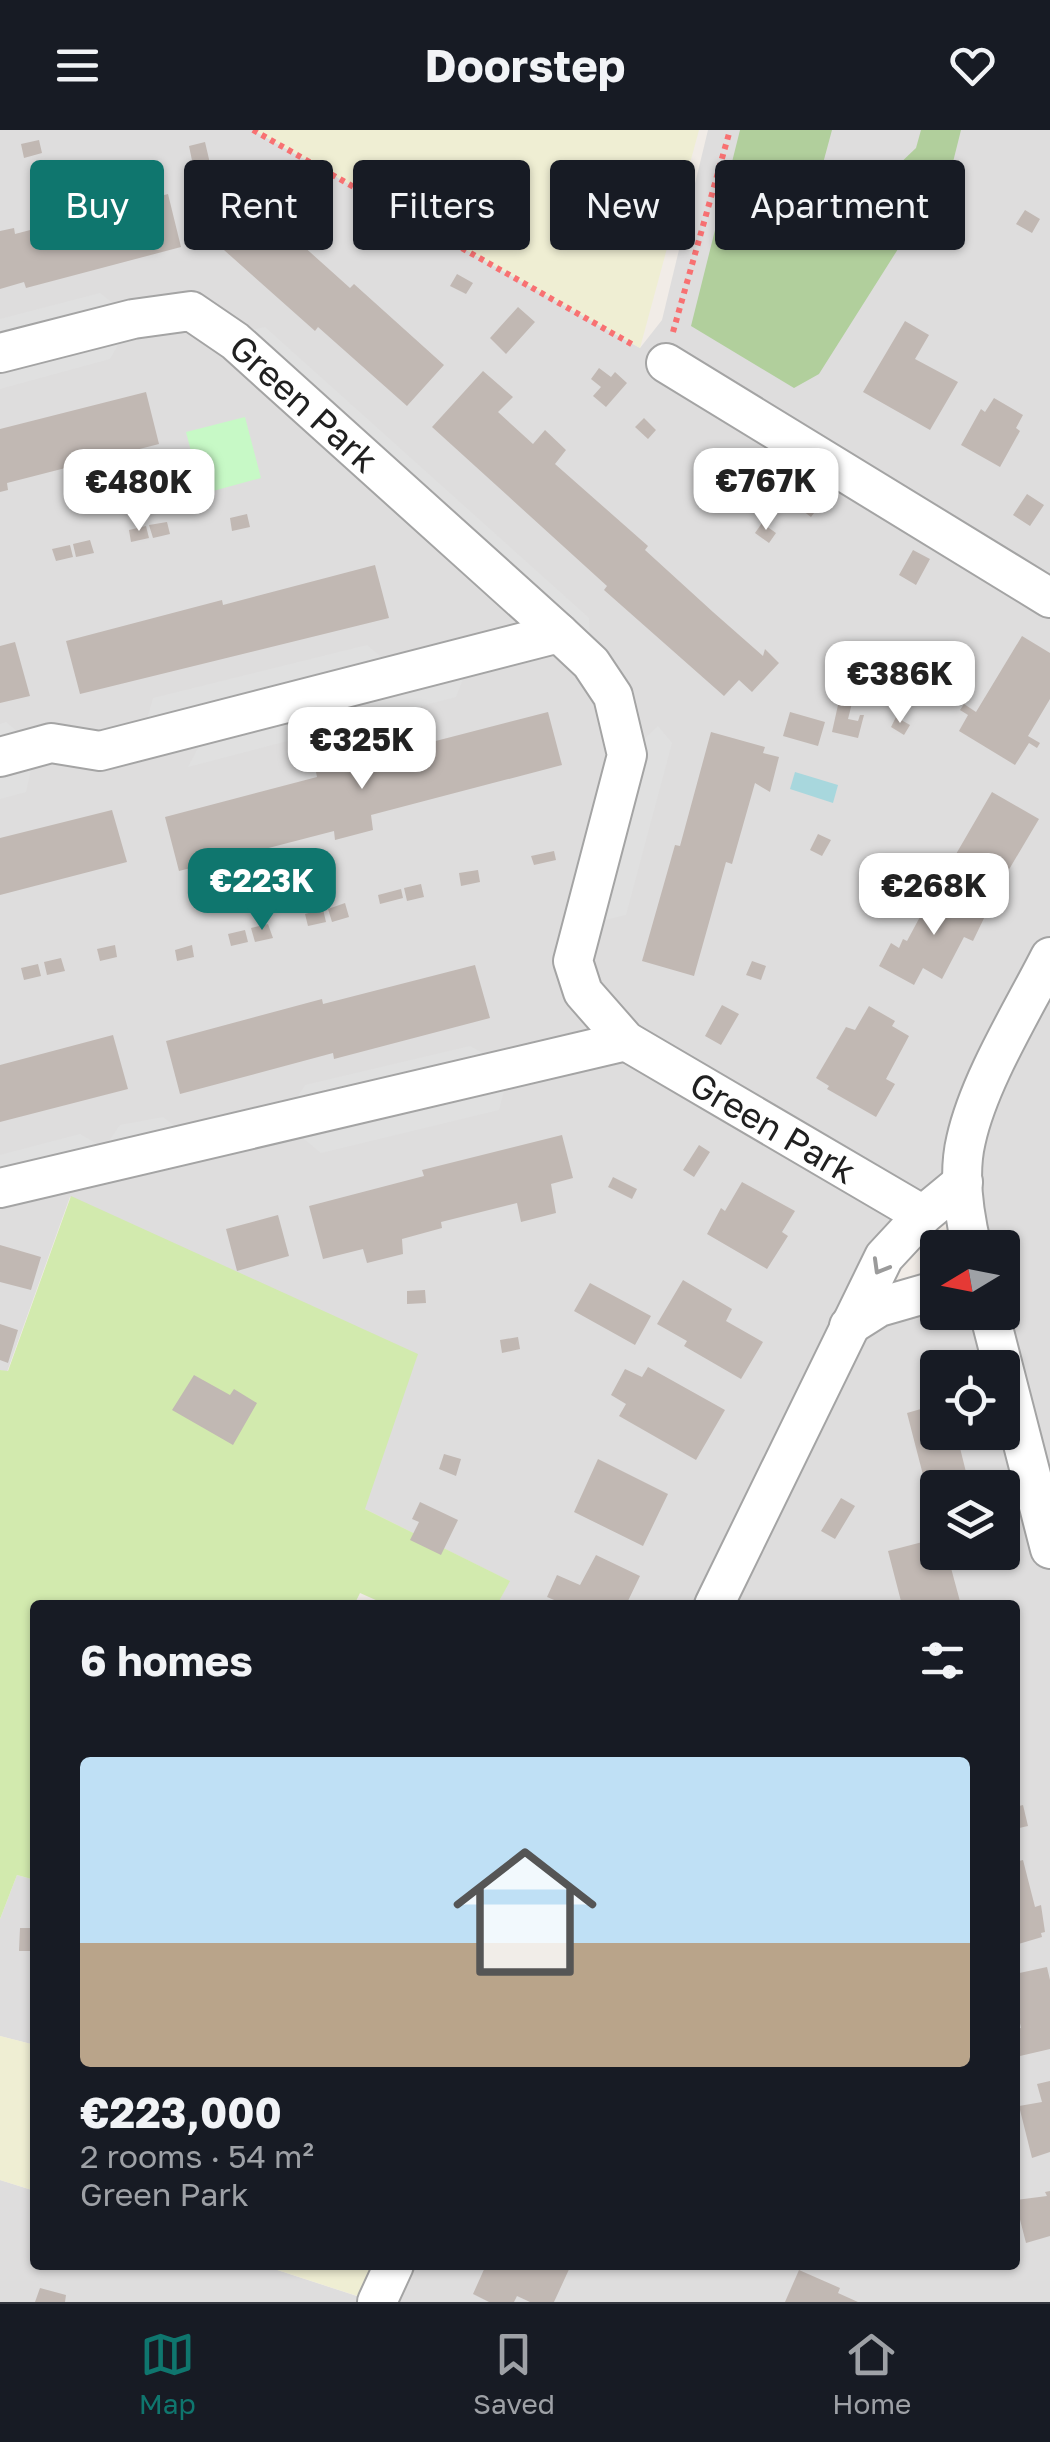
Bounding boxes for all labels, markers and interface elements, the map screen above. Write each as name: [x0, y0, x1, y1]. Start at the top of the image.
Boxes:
icon: menu: [50, 38, 105, 93]
text: Doorstep: [425, 38, 625, 92]
icon: heart: [945, 38, 1000, 93]
chip: Buy: [30, 160, 164, 250]
chip: Rent: [184, 160, 333, 250]
chip: Filters: [353, 160, 530, 250]
chip: New: [550, 160, 695, 250]
chip: Apartment: [715, 160, 965, 250]
street label: Green Park: [221, 326, 387, 481]
pin: €767K: [696, 448, 836, 533]
pin: €480K: [69, 449, 209, 534]
text: €767K: [716, 461, 816, 499]
text: €480K: [85, 462, 193, 500]
pin: €386K: [830, 641, 970, 726]
text: €386K: [847, 654, 953, 692]
pin: €325K: [292, 707, 432, 792]
text: €325K: [310, 720, 414, 758]
pin: €223K: [192, 848, 332, 933]
pin: €268K: [864, 853, 1004, 938]
text: €223K: [210, 861, 314, 899]
text: €268K: [881, 866, 987, 904]
street label: Green Park: [683, 1062, 864, 1192]
north arrow: [920, 1230, 1020, 1330]
map controls: [920, 1230, 1020, 1570]
one-way arrow: [873, 1256, 892, 1274]
button: locate: [920, 1350, 1020, 1450]
button: layers: [920, 1470, 1020, 1570]
icon: filters: [915, 1633, 970, 1688]
text: 6 homes: [80, 1635, 253, 1685]
icon: home: [435, 1822, 615, 2002]
text: €223,000: [80, 2087, 282, 2137]
text: 2 rooms · 54 m²: [80, 2137, 314, 2175]
text: Green Park: [80, 2175, 249, 2213]
tab: Map: [139, 2327, 196, 2420]
tab: Saved: [473, 2327, 555, 2420]
tab: Home: [832, 2327, 911, 2420]

